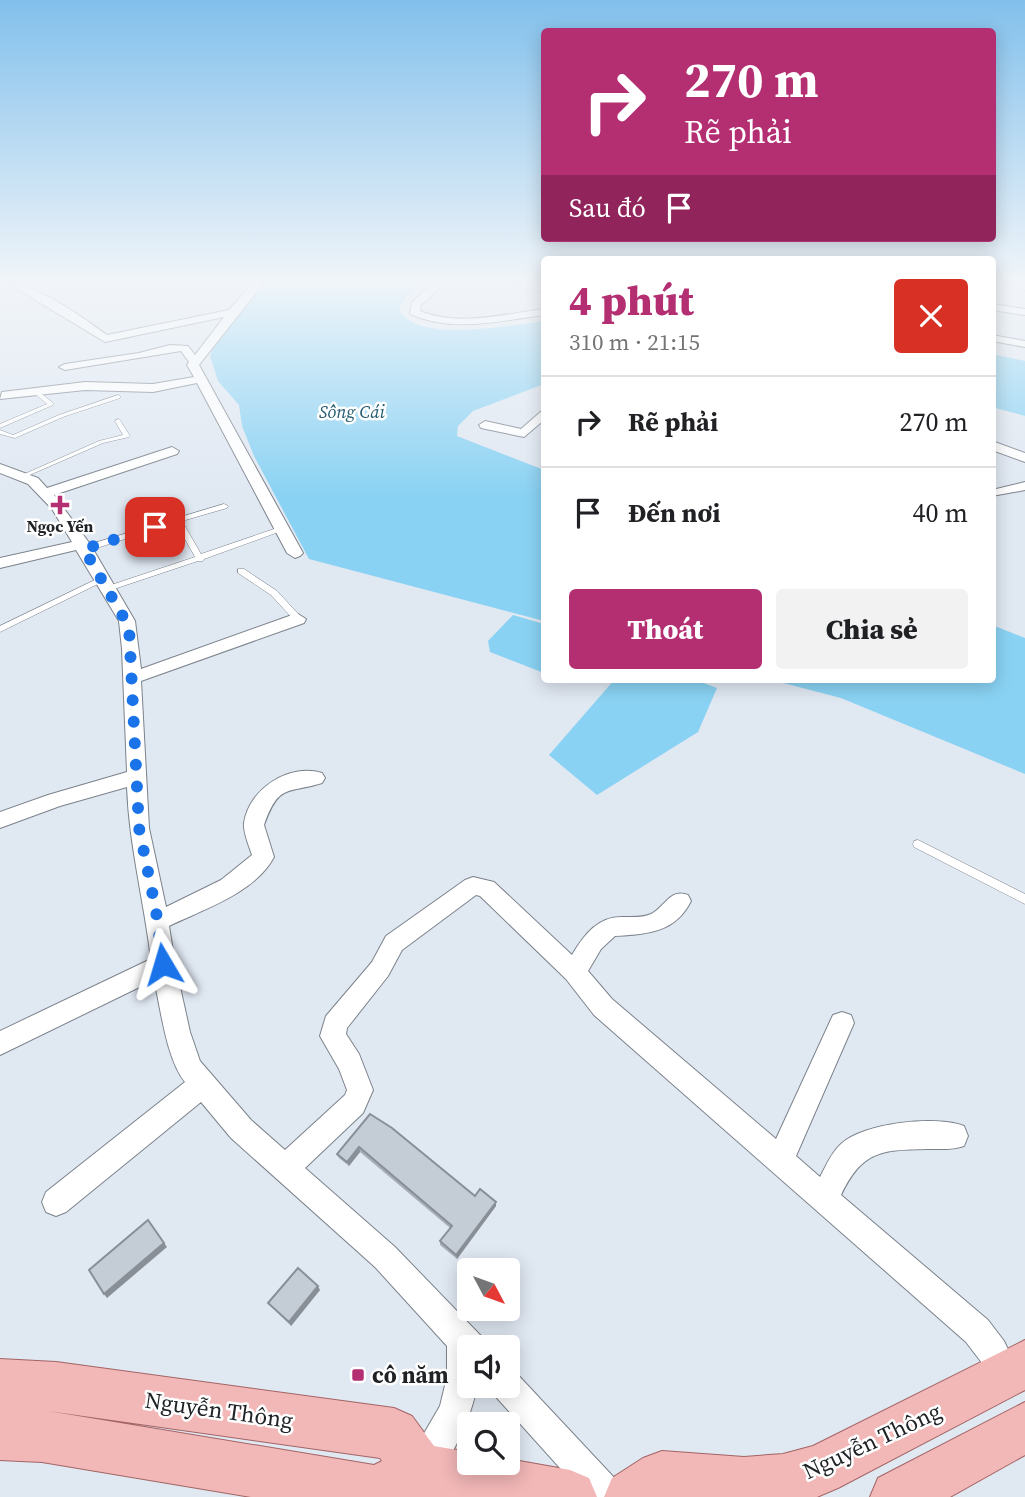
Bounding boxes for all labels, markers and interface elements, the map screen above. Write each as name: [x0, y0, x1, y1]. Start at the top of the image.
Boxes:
text: 270 m: [684, 46, 819, 113]
icon: right: [569, 56, 660, 147]
text: Rẽ phải: [684, 110, 792, 154]
icon: arrive: [660, 189, 698, 227]
text: Sau đó: [569, 190, 646, 226]
text: 4 phút: [569, 271, 694, 329]
button: close: [894, 279, 968, 353]
text: 310 m · 21:15: [569, 326, 700, 358]
water label: Sông Cái: [319, 399, 386, 424]
icon: right: [569, 403, 607, 441]
text: Rẽ phải: [628, 404, 718, 440]
text: 270 m: [900, 404, 968, 440]
icon: arrive: [569, 494, 607, 532]
text: Đến nơi: [628, 495, 720, 531]
text: 40 m: [913, 495, 968, 531]
marker: Ngọc Yến: [52, 497, 68, 513]
pin: [125, 497, 185, 557]
icon: arrive: [136, 508, 174, 546]
place label: Ngọc Yến: [27, 515, 94, 537]
button: Thoát: [569, 589, 762, 669]
button: Chia sẻ: [776, 589, 968, 669]
position arrow: [126, 927, 200, 1001]
north arrow: [457, 1258, 520, 1321]
map controls: [457, 1258, 520, 1475]
button: sound: [457, 1335, 520, 1398]
place label: cô năm: [372, 1359, 449, 1391]
marker: cô năm: [350, 1367, 366, 1383]
street label: Nguyễn Thông: [143, 1384, 295, 1436]
street label: Nguyễn Thông: [798, 1395, 947, 1487]
button: search: [457, 1412, 520, 1475]

